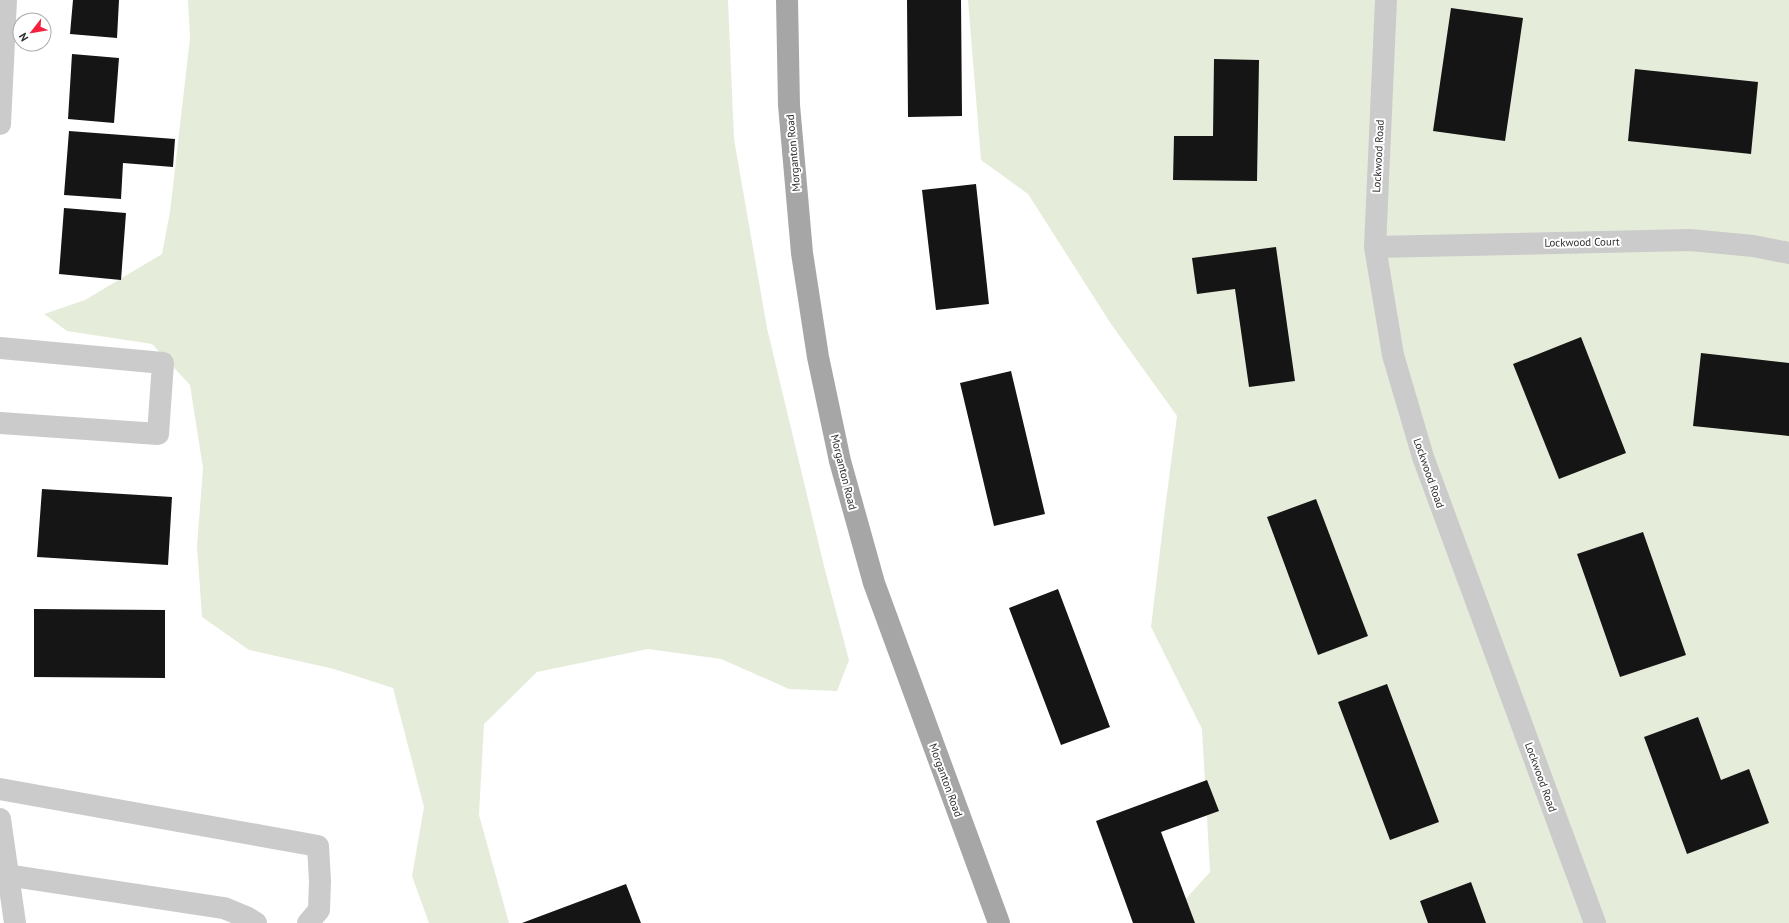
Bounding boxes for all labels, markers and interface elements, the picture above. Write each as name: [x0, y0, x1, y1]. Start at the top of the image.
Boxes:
north arrow: [12, 12, 52, 52]
text: N: [16, 30, 31, 44]
street label: Morganton Road: [783, 114, 803, 192]
street label: Lockwood Road: [1369, 119, 1387, 193]
street label: Lockwood Court: [1544, 234, 1620, 250]
street label: Morganton Road: [828, 433, 860, 511]
street label: Lockwood Road: [1410, 436, 1448, 510]
street label: Lockwood Road: [1522, 740, 1560, 814]
street label: Morganton Road: [926, 741, 966, 819]

